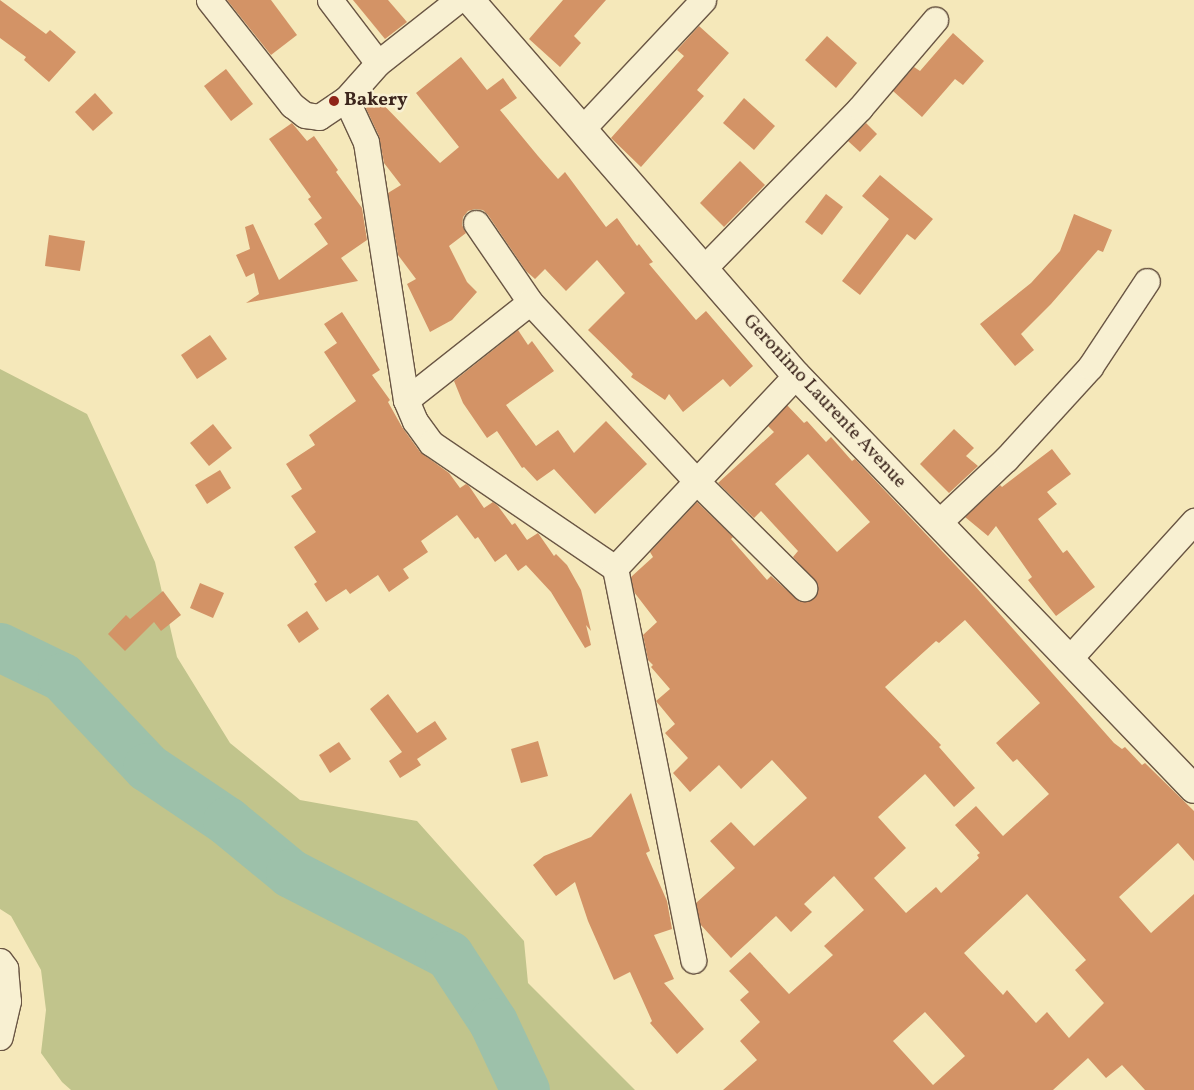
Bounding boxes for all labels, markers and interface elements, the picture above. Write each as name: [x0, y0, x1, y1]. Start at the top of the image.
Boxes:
place label: Bakery: [344, 90, 408, 112]
marker: Bakery: [328, 95, 340, 107]
street label: Geronimo Laurente Avenue: [737, 310, 911, 494]

